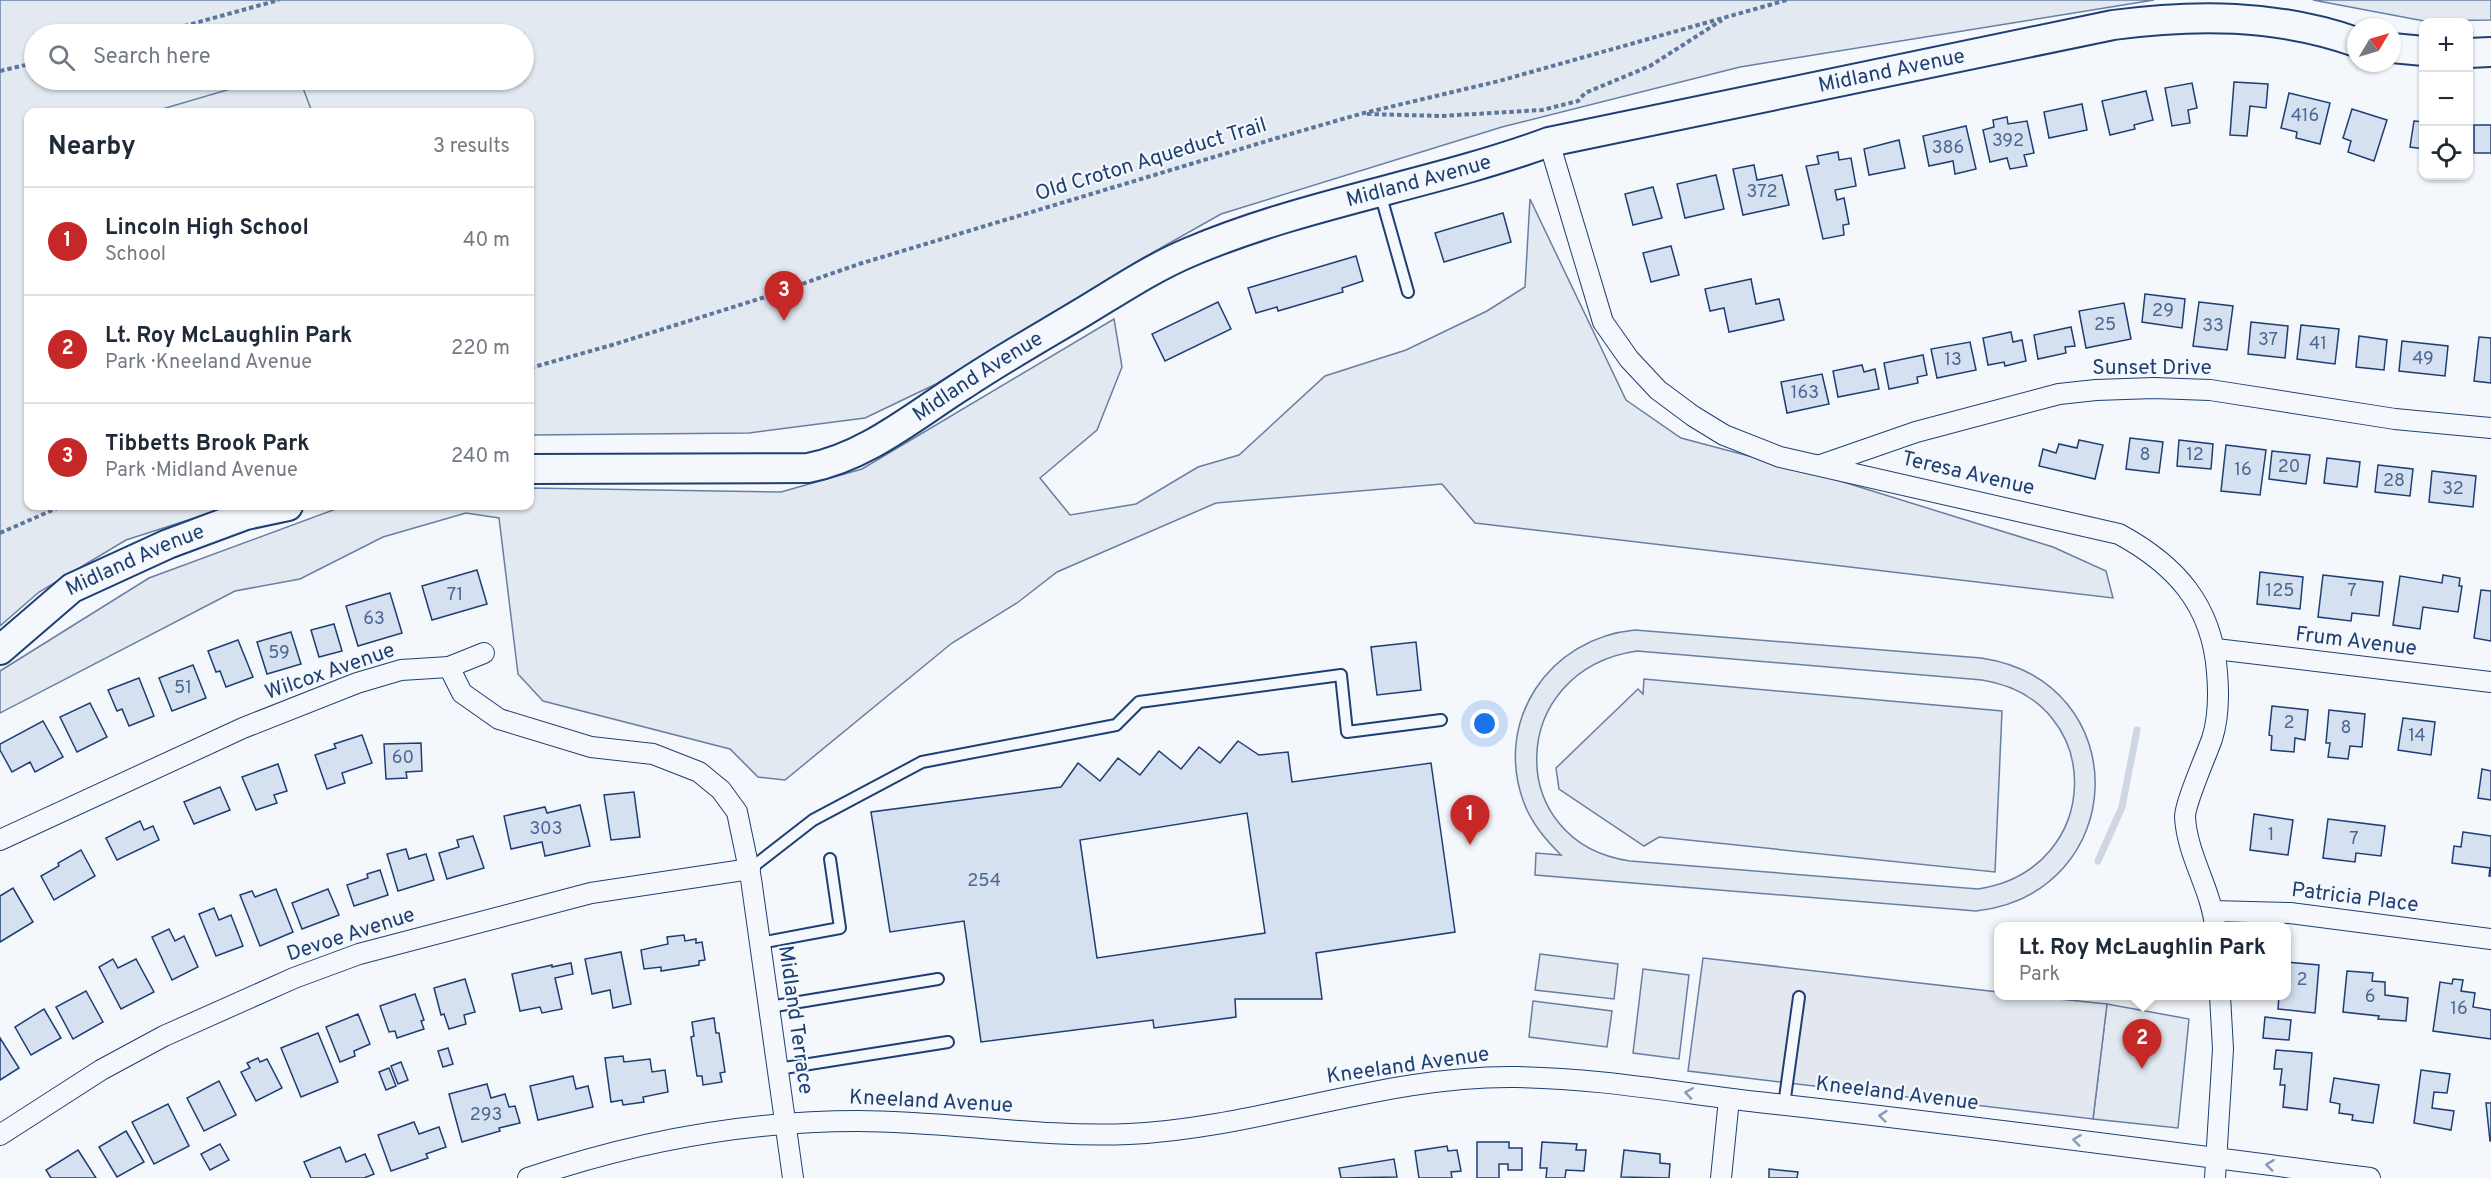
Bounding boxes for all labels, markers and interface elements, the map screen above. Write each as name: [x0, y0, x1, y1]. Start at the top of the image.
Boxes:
north arrow: [2347, 18, 2401, 72]
map controls: [2419, 18, 2473, 180]
button: +: [2419, 18, 2473, 72]
search box: [24, 24, 534, 90]
icon: search: [45, 41, 78, 74]
street label: Midland Avenue: [1816, 43, 1967, 99]
text: Search here: [93, 44, 211, 71]
button: −: [2419, 72, 2473, 126]
house number: 416: [2291, 105, 2319, 128]
street label: Old Croton Aqueduct Trail: [1032, 112, 1270, 208]
button: locate: [2419, 126, 2473, 180]
house number: 392: [1992, 130, 2024, 153]
text: Nearby: [48, 131, 136, 164]
text: 3 results: [433, 134, 510, 160]
house number: 386: [1932, 137, 1964, 160]
street label: Midland Avenue: [1343, 148, 1495, 214]
house number: 372: [1747, 181, 1777, 204]
text: Lincoln High School: [105, 215, 309, 242]
text: 1: [64, 228, 72, 254]
text: 40 m: [463, 228, 510, 254]
text: School: [105, 242, 166, 268]
pin: 3: [764, 272, 804, 321]
house number: 29: [2152, 300, 2174, 323]
house number: 25: [2094, 314, 2116, 337]
house number: 33: [2202, 315, 2224, 338]
text: Lt. Roy McLaughlin Park: [105, 323, 352, 350]
street label: Midland Avenue: [908, 325, 1048, 428]
house number: 37: [2258, 329, 2278, 352]
house number: 41: [2309, 333, 2327, 356]
text: 2: [61, 336, 74, 362]
text: 220 m: [451, 336, 510, 362]
house number: 49: [2412, 348, 2434, 371]
house number: 13: [1944, 349, 1962, 372]
text: Park · Kneeland Avenue: [105, 350, 312, 376]
street label: Sunset Drive: [2092, 355, 2212, 382]
house number: 163: [1791, 382, 1819, 405]
text: Tibbetts Brook Park: [105, 431, 310, 458]
text: 3: [62, 444, 74, 470]
text: 240 m: [451, 444, 510, 470]
house number: 8: [2140, 444, 2151, 467]
house number: 12: [2186, 444, 2204, 467]
street label: Teresa Avenue: [1899, 446, 2037, 502]
house number: 20: [2278, 456, 2300, 479]
text: Park · Midland Avenue: [105, 458, 298, 484]
house number: 16: [2234, 459, 2252, 482]
house number: 28: [2383, 470, 2405, 493]
house number: 32: [2442, 478, 2464, 501]
street label: Midland Avenue: [61, 518, 208, 603]
house number: 125: [2266, 580, 2294, 603]
house number: 7: [2347, 580, 2357, 603]
house number: 71: [447, 584, 463, 607]
house number: 63: [363, 608, 385, 631]
street label: Frum Avenue: [2294, 621, 2418, 663]
street label: Wilcox Avenue: [262, 637, 398, 707]
house number: 59: [268, 642, 290, 665]
house number: 51: [174, 677, 192, 700]
your location: [1470, 709, 1499, 738]
house number: 2: [2283, 712, 2295, 735]
house number: 8: [2341, 717, 2352, 740]
house number: 14: [2408, 725, 2426, 748]
house number: 60: [392, 747, 414, 770]
pin: 1: [1450, 796, 1490, 845]
house number: 303: [529, 818, 563, 841]
house number: 1: [2268, 824, 2274, 847]
house number: 7: [2349, 828, 2359, 851]
house number: 254: [967, 870, 1001, 893]
street label: Patricia Place: [2290, 877, 2420, 919]
street label: Devoe Avenue: [283, 902, 419, 968]
popup: [1994, 922, 2291, 1000]
text: Lt. Roy McLaughlin Park: [2019, 935, 2266, 962]
street label: Midland Terrace: [771, 944, 819, 1096]
text: Park: [2019, 962, 2060, 988]
house number: 2: [2296, 969, 2308, 992]
house number: 6: [2365, 986, 2375, 1009]
house number: 16: [2450, 998, 2468, 1021]
pin: 2: [2122, 1020, 2162, 1069]
street label: Kneeland Avenue: [1325, 1041, 1491, 1091]
street label: Kneeland Avenue: [1814, 1071, 1980, 1117]
street label: Kneeland Avenue: [848, 1084, 1014, 1120]
one-way arrow: [1685, 1087, 1695, 1100]
house number: 293: [470, 1104, 502, 1127]
one-way arrow: [1878, 1110, 1888, 1123]
one-way arrow: [2072, 1135, 2081, 1147]
one-way arrow: [2265, 1159, 2275, 1172]

